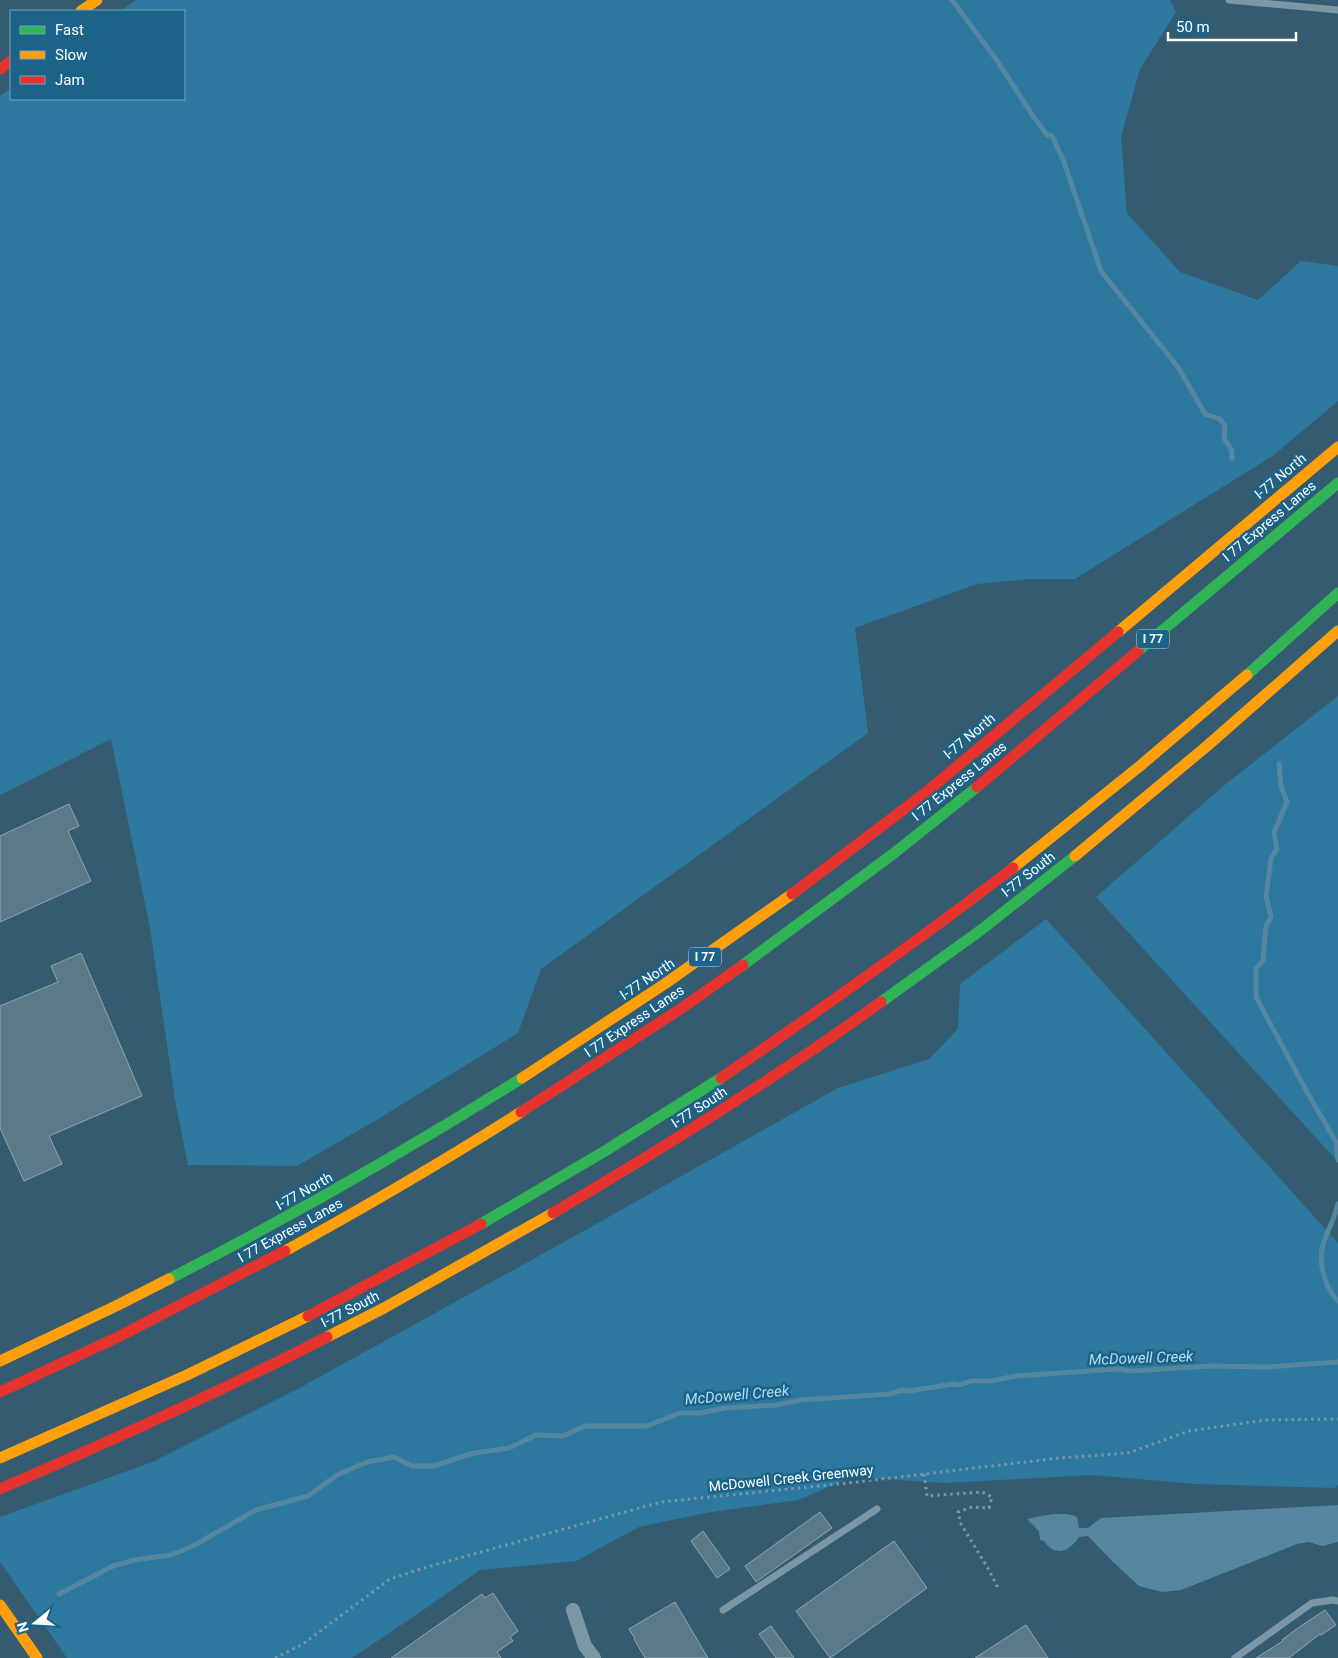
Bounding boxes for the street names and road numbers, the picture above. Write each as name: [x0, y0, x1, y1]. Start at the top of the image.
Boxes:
street label: I-77 North: [1251, 450, 1309, 502]
street label: I 77 Express Lanes: [1219, 477, 1319, 565]
road number: I 77: [1137, 630, 1169, 648]
street label: I-77 North: [940, 710, 998, 762]
street label: I 77 Express Lanes: [909, 738, 1009, 824]
street label: I-77 South: [998, 848, 1058, 900]
road number: I 77: [689, 948, 721, 966]
street label: I-77 North: [617, 955, 677, 1003]
street label: I 77 Express Lanes: [581, 982, 687, 1060]
street label: I-77 South: [668, 1083, 730, 1131]
street label: I-77 North: [273, 1169, 335, 1213]
street label: I 77 Express Lanes: [235, 1195, 345, 1265]
street label: I-77 South: [318, 1288, 382, 1330]
street label: McDowell Creek Greenway: [708, 1461, 874, 1495]

